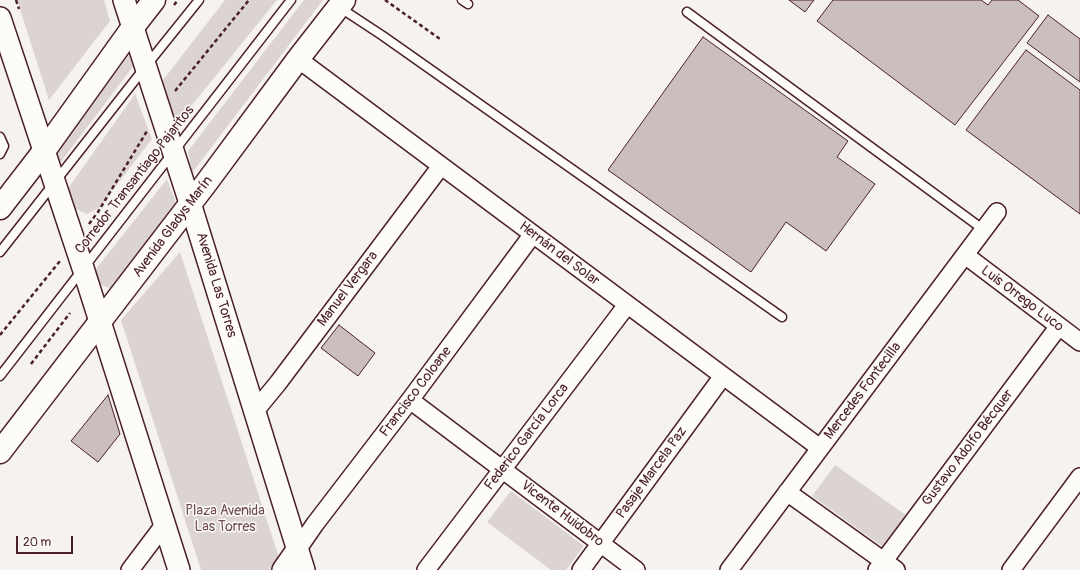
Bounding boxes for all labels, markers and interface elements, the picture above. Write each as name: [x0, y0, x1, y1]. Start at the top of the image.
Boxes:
street label: Corredor Transantiago Pajaritos: [72, 102, 198, 258]
street label: Avenida Gladys Marín: [129, 173, 217, 281]
street label: Hernán del Solar: [515, 218, 603, 290]
street label: Avenida Las Torres: [192, 230, 240, 340]
street label: Manuel Vergara: [314, 248, 382, 330]
street label: Luis Orrego Luco: [977, 262, 1067, 336]
street label: Mercedes Fontecilla: [821, 339, 905, 443]
street label: Francisco Coloane: [377, 343, 455, 441]
street label: Federico García Lorca: [481, 380, 573, 494]
street label: Gustavo Adolfo Bécquer: [919, 386, 1017, 510]
street label: Pasaje Marcela Paz: [613, 424, 691, 522]
street label: Vicente Huidobro: [517, 477, 607, 551]
park label: Plaza Avenida Las Torres: [185, 503, 265, 536]
scale bar: [18, 528, 75, 554]
text: 20 m: [23, 535, 51, 550]

